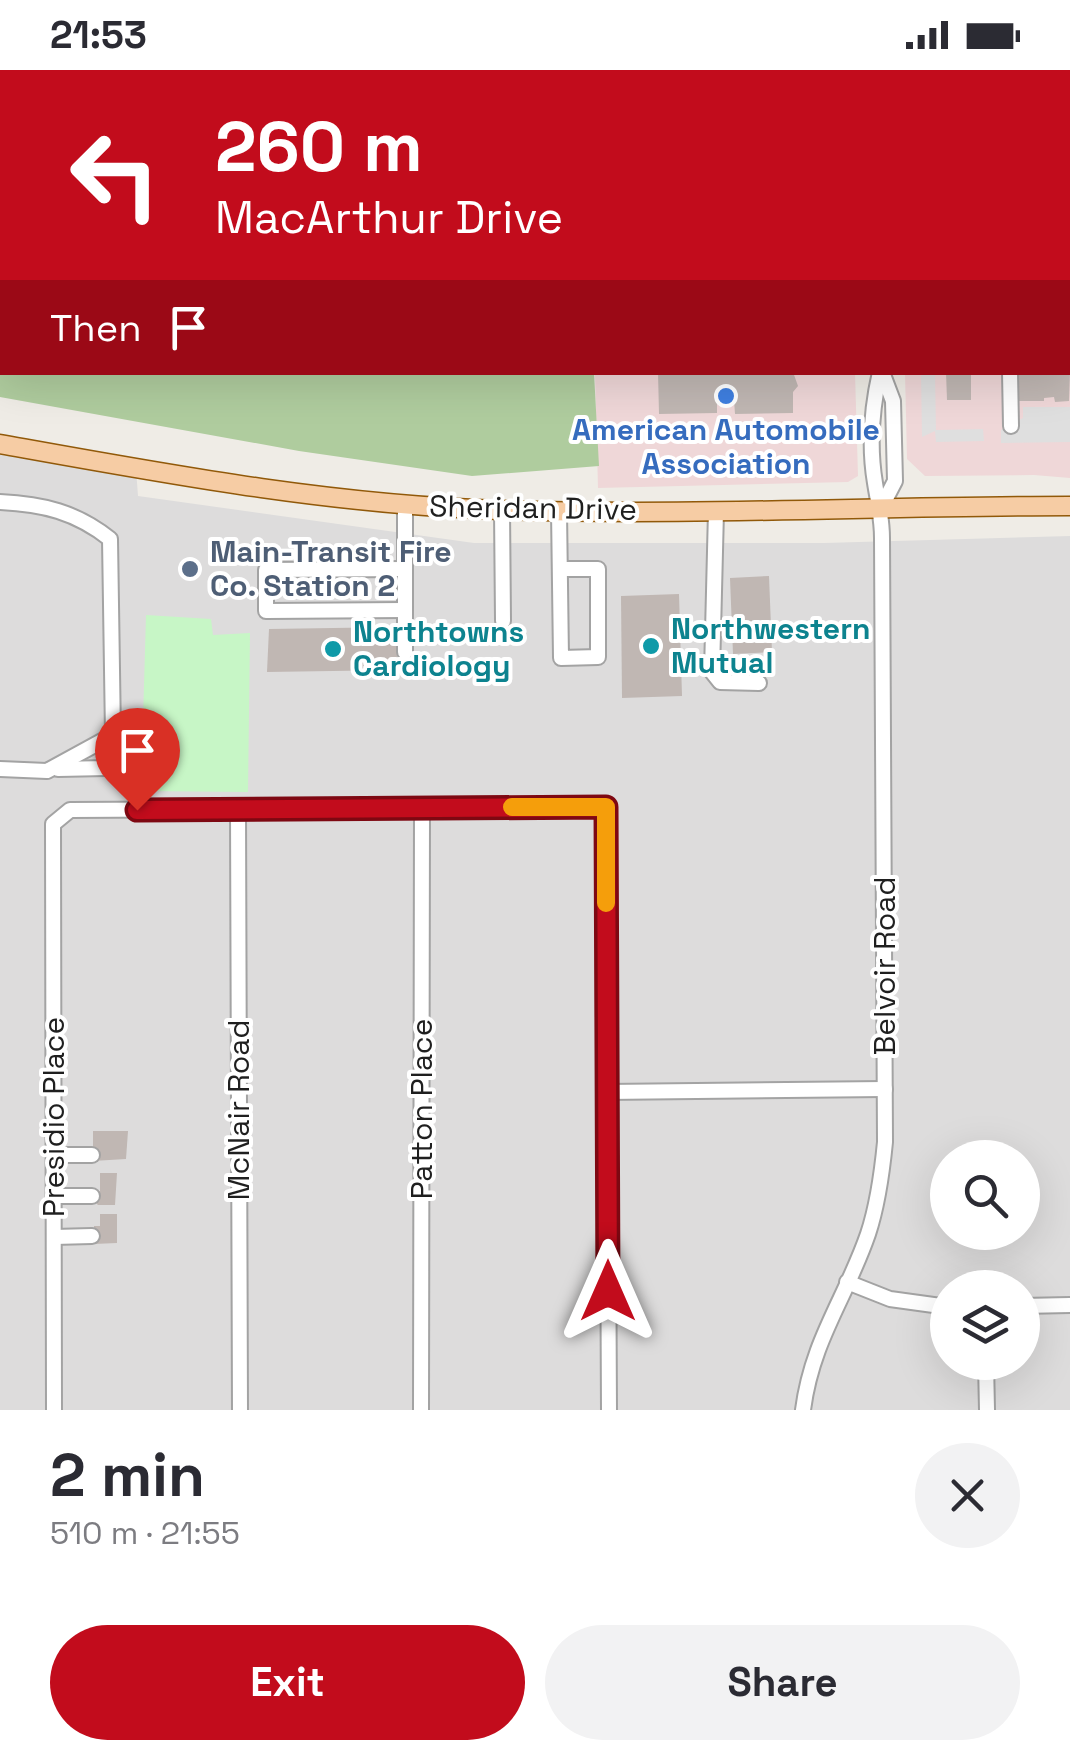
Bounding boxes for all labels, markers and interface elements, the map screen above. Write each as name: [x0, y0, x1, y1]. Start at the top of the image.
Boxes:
text: 21:53: [50, 11, 147, 59]
text: 260 m: [215, 102, 423, 191]
icon: left: [50, 110, 180, 240]
text: MacArthur Drive: [215, 189, 563, 246]
icon: arrive: [161, 300, 216, 355]
text: Then: [50, 304, 141, 352]
marker: American Automobile Association: [715, 385, 737, 407]
place label: American Automobile Association: [572, 410, 880, 483]
street label: Sheridan Drive: [429, 486, 637, 529]
place label: Main-Transit Fire Co. Station 2: [210, 532, 452, 605]
marker: Main-Transit Fire Co. Station 2: [179, 558, 201, 580]
place label: Northwestern Mutual: [671, 609, 871, 682]
place label: Northtowns Cardiology: [353, 612, 524, 685]
marker: Northwestern Mutual: [640, 635, 662, 657]
marker: Northtowns Cardiology: [322, 638, 344, 660]
pin: [95, 708, 180, 811]
icon: arrive: [110, 723, 165, 778]
street label: Belvoir Road: [865, 876, 904, 1056]
street label: Presidio Place: [34, 1017, 73, 1217]
street label: McNair Road: [219, 1019, 258, 1201]
street label: Patton Place: [402, 1019, 441, 1199]
map controls: [930, 1140, 1040, 1380]
button: search: [930, 1140, 1040, 1250]
position arrow: [556, 1239, 660, 1343]
button: layers: [930, 1270, 1040, 1380]
text: 2 min: [50, 1437, 205, 1514]
button: close: [915, 1443, 1020, 1548]
text: 510 m · 21:55: [50, 1513, 240, 1553]
button: Exit: [50, 1625, 525, 1740]
button: Share: [545, 1625, 1020, 1740]

